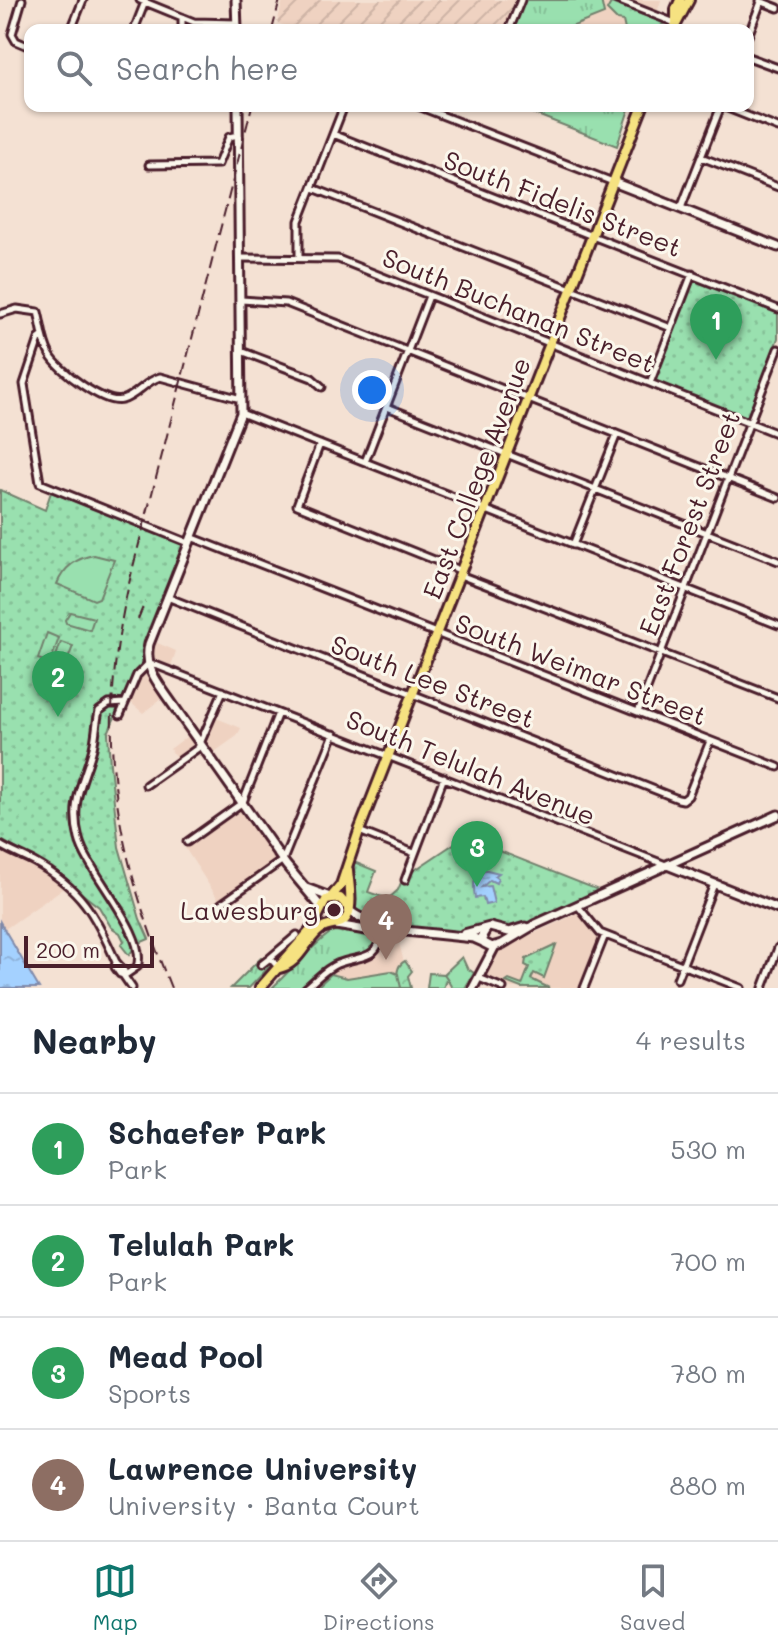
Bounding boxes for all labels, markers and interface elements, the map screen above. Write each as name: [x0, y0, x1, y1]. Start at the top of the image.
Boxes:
search box: [24, 24, 754, 112]
icon: search: [52, 46, 96, 90]
text: Search here: [116, 48, 299, 88]
street label: South Fidelis Street: [439, 142, 687, 264]
street label: South Buchanan Street: [378, 240, 660, 380]
pin: 1: [690, 294, 742, 360]
street label: East College Avenue: [414, 352, 538, 604]
your location: [352, 370, 392, 410]
street label: East Forest Street: [631, 406, 747, 640]
street label: South Weimar Street: [450, 605, 712, 733]
street label: South Lee Street: [326, 626, 540, 736]
pin: 2: [32, 651, 84, 717]
street label: South Telulah Avenue: [341, 701, 601, 833]
pin: 3: [451, 821, 503, 887]
place label: Lawesburg: [180, 893, 318, 927]
pin: 4: [360, 894, 412, 960]
marker: Lawesburg: [325, 901, 343, 919]
scale bar: [24, 932, 154, 968]
text: 200 m: [36, 935, 100, 964]
text: Nearby: [32, 1018, 157, 1063]
text: 4 results: [636, 1023, 746, 1057]
text: Schaefer Park: [108, 1112, 326, 1152]
text: 1: [52, 1132, 64, 1166]
text: 530 m: [671, 1132, 746, 1166]
text: Park: [108, 1152, 167, 1186]
text: Telulah Park: [108, 1224, 294, 1264]
text: 2: [51, 1244, 65, 1278]
text: 700 m: [670, 1244, 746, 1278]
text: Park: [108, 1264, 167, 1298]
text: Mead Pool: [108, 1336, 263, 1376]
text: 3: [50, 1356, 66, 1390]
text: 780 m: [671, 1356, 746, 1390]
text: Sports: [108, 1376, 191, 1410]
text: Lawrence University: [108, 1448, 417, 1488]
text: 4: [50, 1468, 66, 1502]
text: 880 m: [669, 1468, 746, 1502]
text: University · Banta Court: [108, 1488, 420, 1522]
tab: Map: [93, 1559, 138, 1636]
tab: Directions: [323, 1559, 435, 1636]
tab: Saved: [620, 1559, 685, 1636]

